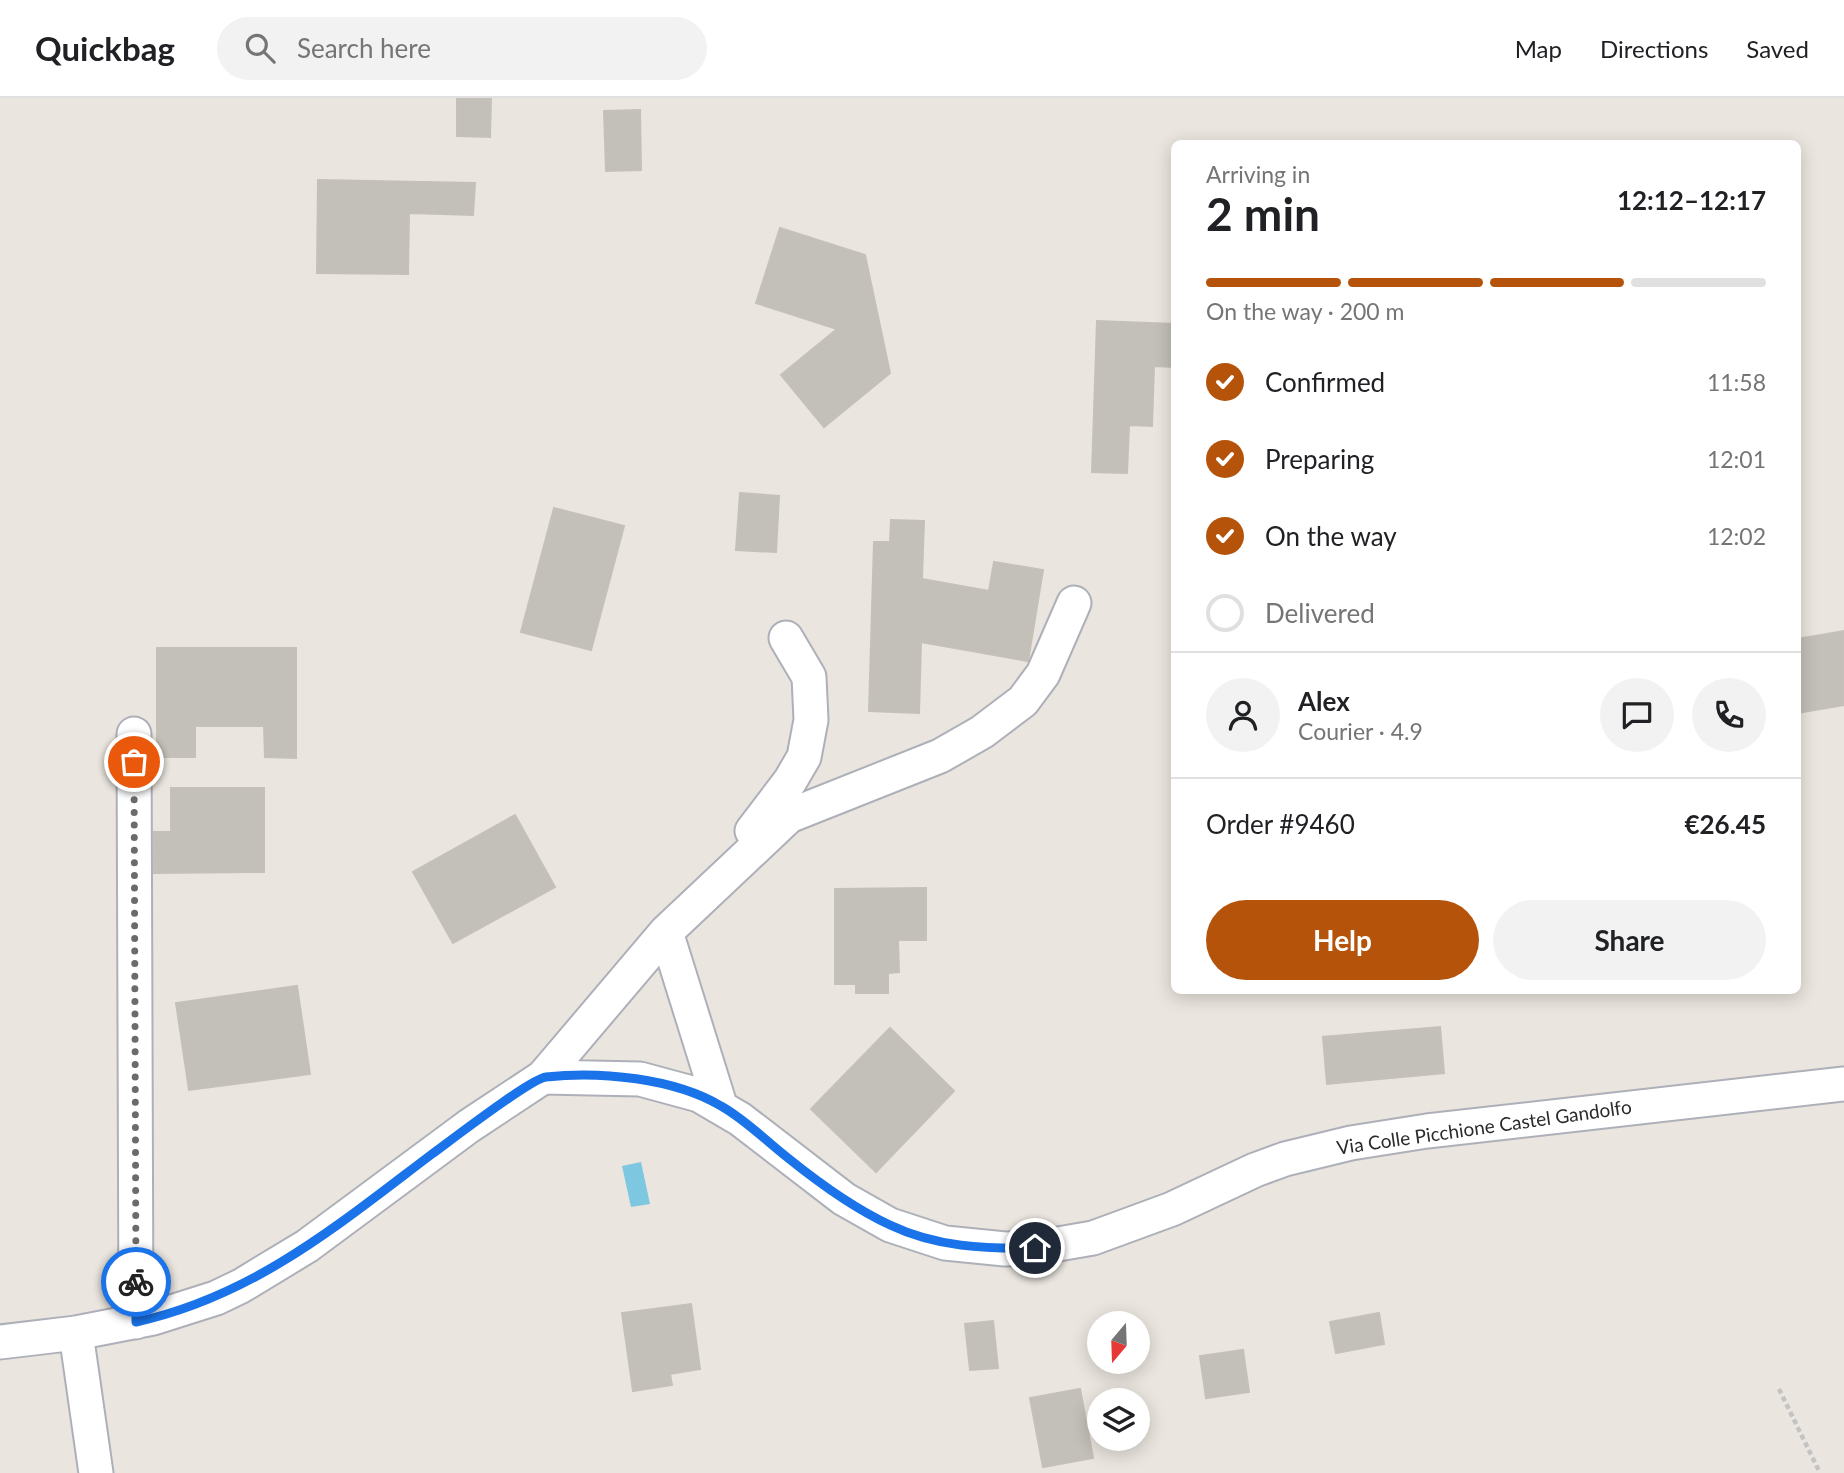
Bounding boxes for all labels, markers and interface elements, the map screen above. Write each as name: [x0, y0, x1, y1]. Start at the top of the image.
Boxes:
search box: [217, 17, 707, 80]
text: Quickbag: [35, 28, 175, 68]
icon: search: [241, 29, 279, 67]
text: Search here: [297, 32, 431, 64]
text: Map: [1515, 34, 1562, 63]
text: Directions: [1600, 34, 1708, 63]
text: Saved: [1746, 34, 1809, 63]
text: Arriving in: [1206, 160, 1310, 188]
text: 12:12–12:17: [1617, 184, 1766, 216]
text: 2 min: [1206, 186, 1320, 241]
text: On the way · 200 m: [1206, 297, 1405, 325]
icon: check: [1206, 363, 1244, 401]
text: Confirmed: [1265, 366, 1385, 398]
text: 11:58: [1707, 368, 1766, 396]
icon: check: [1206, 440, 1244, 478]
text: Preparing: [1265, 443, 1374, 475]
text: 12:01: [1707, 445, 1766, 473]
icon: check: [1206, 517, 1244, 555]
text: On the way: [1265, 520, 1397, 552]
text: 12:02: [1707, 522, 1766, 550]
text: Delivered: [1265, 597, 1375, 629]
button: person: [1206, 678, 1280, 752]
button: chat: [1600, 678, 1674, 752]
button: phone: [1692, 678, 1766, 752]
text: Alex: [1298, 685, 1350, 717]
text: Courier · 4.9: [1298, 717, 1423, 745]
pin: [104, 732, 164, 792]
icon: bag: [115, 743, 153, 781]
text: Order #9460: [1206, 808, 1355, 840]
text: €26.45: [1684, 808, 1766, 840]
button: Help: [1206, 900, 1479, 980]
button: Share: [1493, 900, 1766, 980]
street label: Via Colle Picchione Castel Gandolfo: [1335, 1094, 1633, 1159]
pin: [1005, 1218, 1065, 1278]
icon: home: [1016, 1229, 1054, 1267]
courier: [101, 1247, 171, 1317]
icon: bike: [117, 1263, 155, 1301]
north arrow: [1087, 1311, 1150, 1374]
map controls: [1087, 1311, 1150, 1451]
button: layers: [1087, 1388, 1150, 1451]

